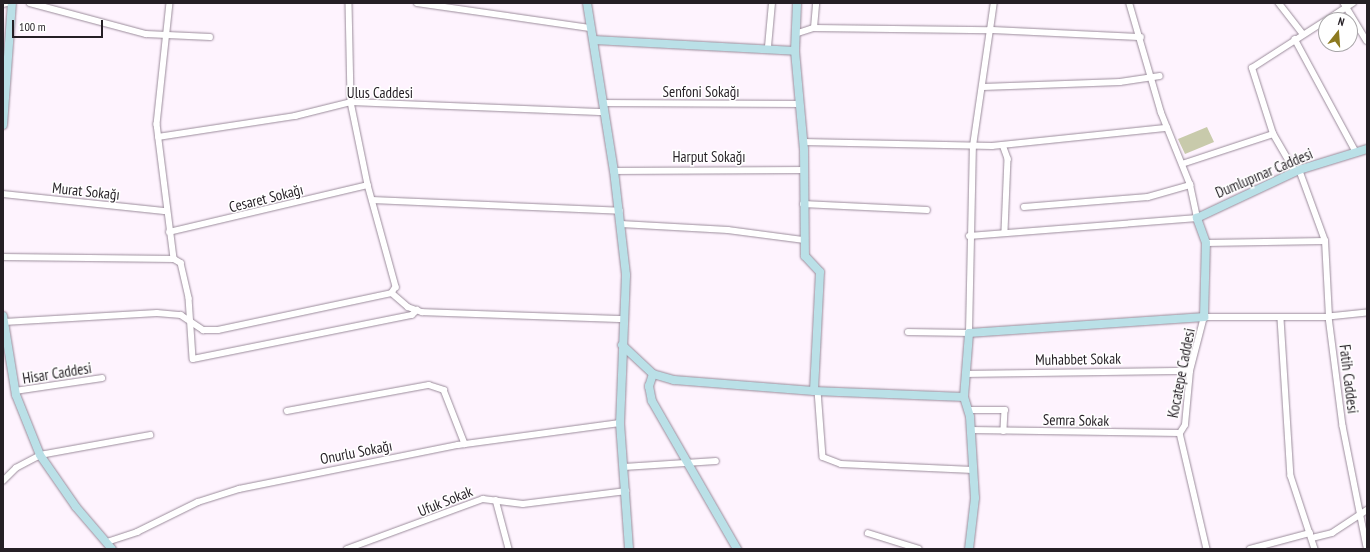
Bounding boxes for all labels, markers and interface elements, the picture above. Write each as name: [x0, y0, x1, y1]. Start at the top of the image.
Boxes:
scale bar: [14, 12, 105, 38]
north arrow: [1318, 12, 1358, 52]
text: N: [1336, 14, 1346, 29]
text: 100 m: [19, 19, 46, 34]
street label: Senfoni Sokağı: [663, 83, 739, 101]
street label: Ulus Caddesi: [347, 84, 413, 102]
street label: Dumlupınar Caddesi: [1213, 144, 1315, 202]
street label: Harput Sokağı: [673, 148, 745, 166]
street label: Murat Sokağı: [51, 178, 121, 204]
street label: Cesaret Sokağı: [227, 180, 305, 216]
street label: Kocatepe Caddesi: [1163, 327, 1199, 419]
street label: Fatih Caddesi: [1336, 343, 1362, 415]
street label: Muhabbet Sokak: [1035, 349, 1121, 369]
street label: Hisar Caddesi: [21, 359, 93, 387]
street label: Semra Sokak: [1043, 410, 1109, 430]
street label: Onurlu Sokağı: [318, 436, 394, 468]
street label: Ufuk Sokak: [415, 482, 475, 520]

